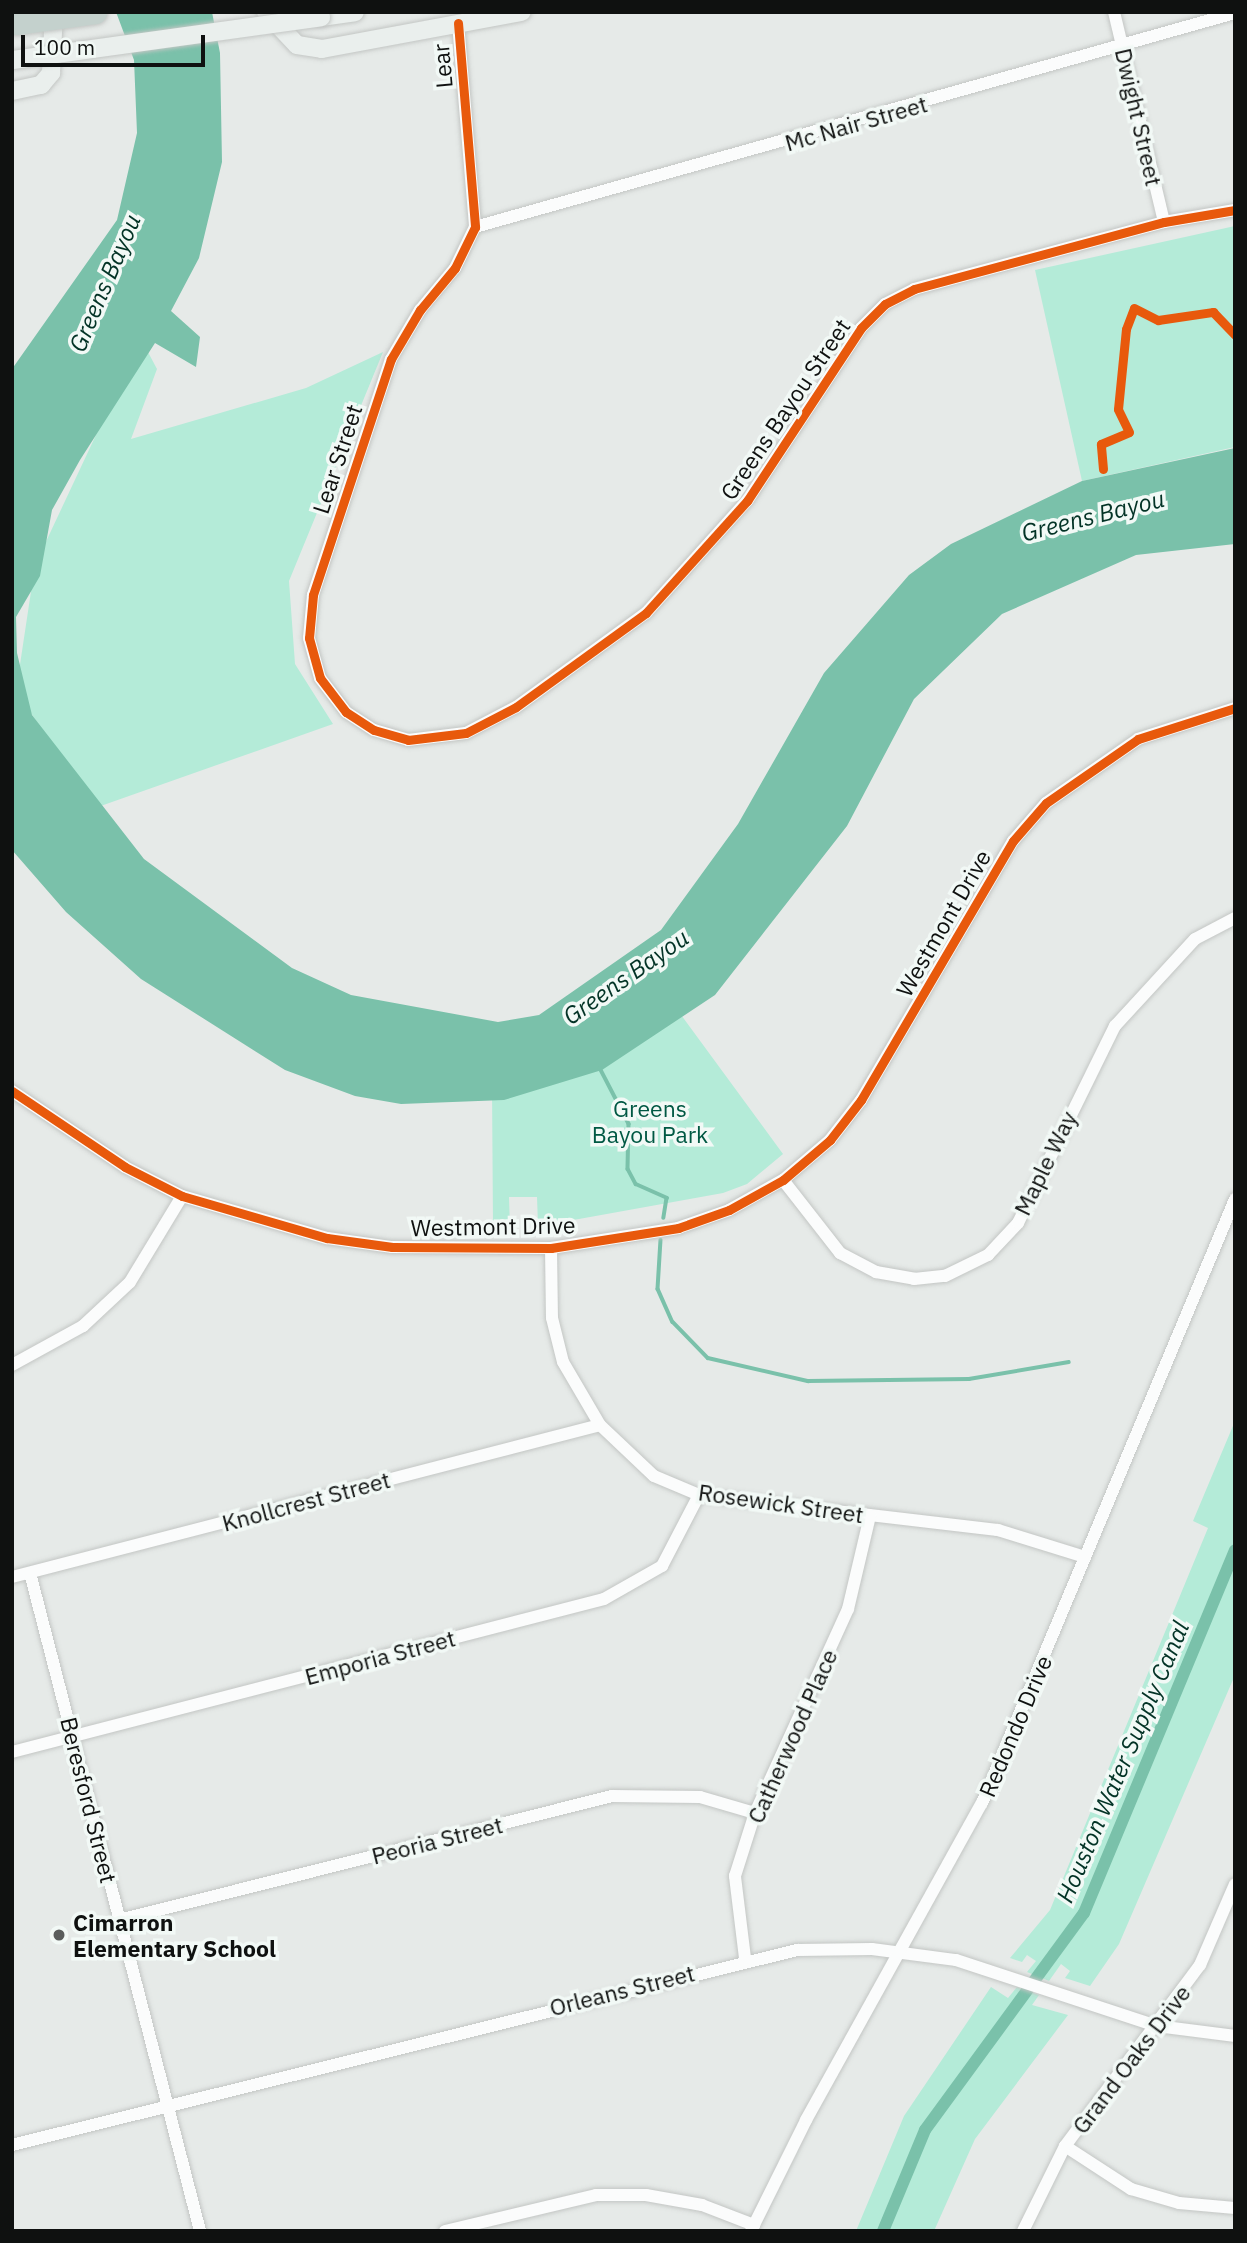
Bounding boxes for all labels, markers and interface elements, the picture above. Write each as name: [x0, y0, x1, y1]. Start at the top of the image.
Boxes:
scale bar: [24, 21, 208, 65]
text: 100 m: [34, 33, 95, 61]
street label: Lear: [426, 43, 458, 89]
street label: Dwight Street: [1110, 45, 1168, 189]
street label: Mc Nair Street: [782, 89, 930, 157]
water label: Greens Bayou: [63, 210, 147, 356]
street label: Greens Bayou Street: [714, 313, 856, 505]
street label: Lear Street: [306, 401, 368, 517]
water label: Greens Bayou: [1018, 484, 1168, 548]
street label: Westmont Drive: [890, 845, 996, 1001]
water label: Greens Bayou: [558, 923, 694, 1031]
park label: Greens Bayou Park: [592, 1094, 708, 1148]
street label: Maple Way: [1008, 1106, 1082, 1220]
street label: Westmont Drive: [410, 1211, 576, 1241]
street label: Knollcrest Street: [219, 1465, 393, 1537]
street label: Rosewick Street: [697, 1478, 865, 1528]
water label: Houston Water Supply Canal: [1051, 1617, 1195, 1907]
street label: Emporia Street: [302, 1624, 458, 1690]
street label: Catherwood Place: [741, 1645, 843, 1827]
street label: Redondo Drive: [973, 1651, 1057, 1801]
street label: Beresford Street: [55, 1714, 123, 1886]
street label: Peoria Street: [369, 1810, 505, 1870]
place label: Cimarron Elementary School: [73, 1908, 276, 1962]
marker: Cimarron Elementary School: [51, 1927, 67, 1943]
street label: Orleans Street: [547, 1959, 697, 2021]
street label: Grand Oaks Drive: [1066, 1979, 1196, 2139]

